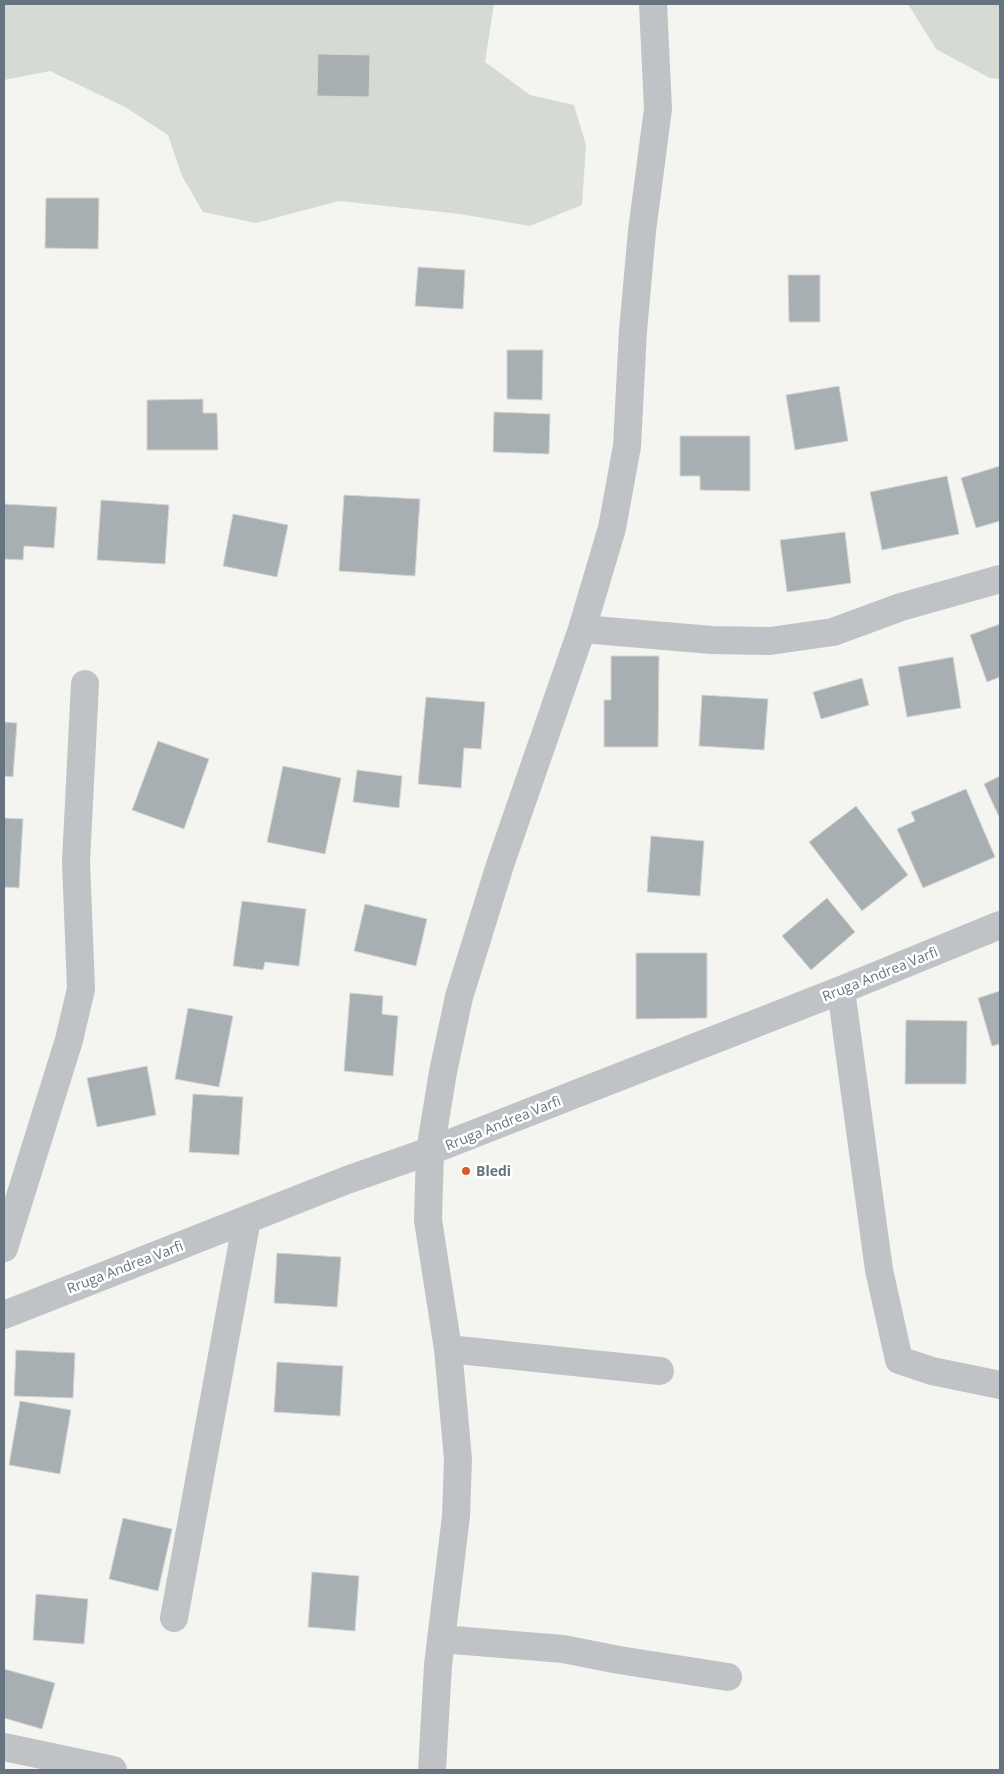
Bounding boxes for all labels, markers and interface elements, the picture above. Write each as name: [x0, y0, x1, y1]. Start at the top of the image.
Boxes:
street label: Rruga Andrea Varfi: [819, 942, 940, 1005]
street label: Rruga Andrea Varfi: [442, 1091, 563, 1154]
place label: Bledi: [476, 1161, 511, 1180]
marker: Bledi: [460, 1165, 472, 1177]
street label: Rruga Andrea Varfi: [64, 1236, 186, 1297]

